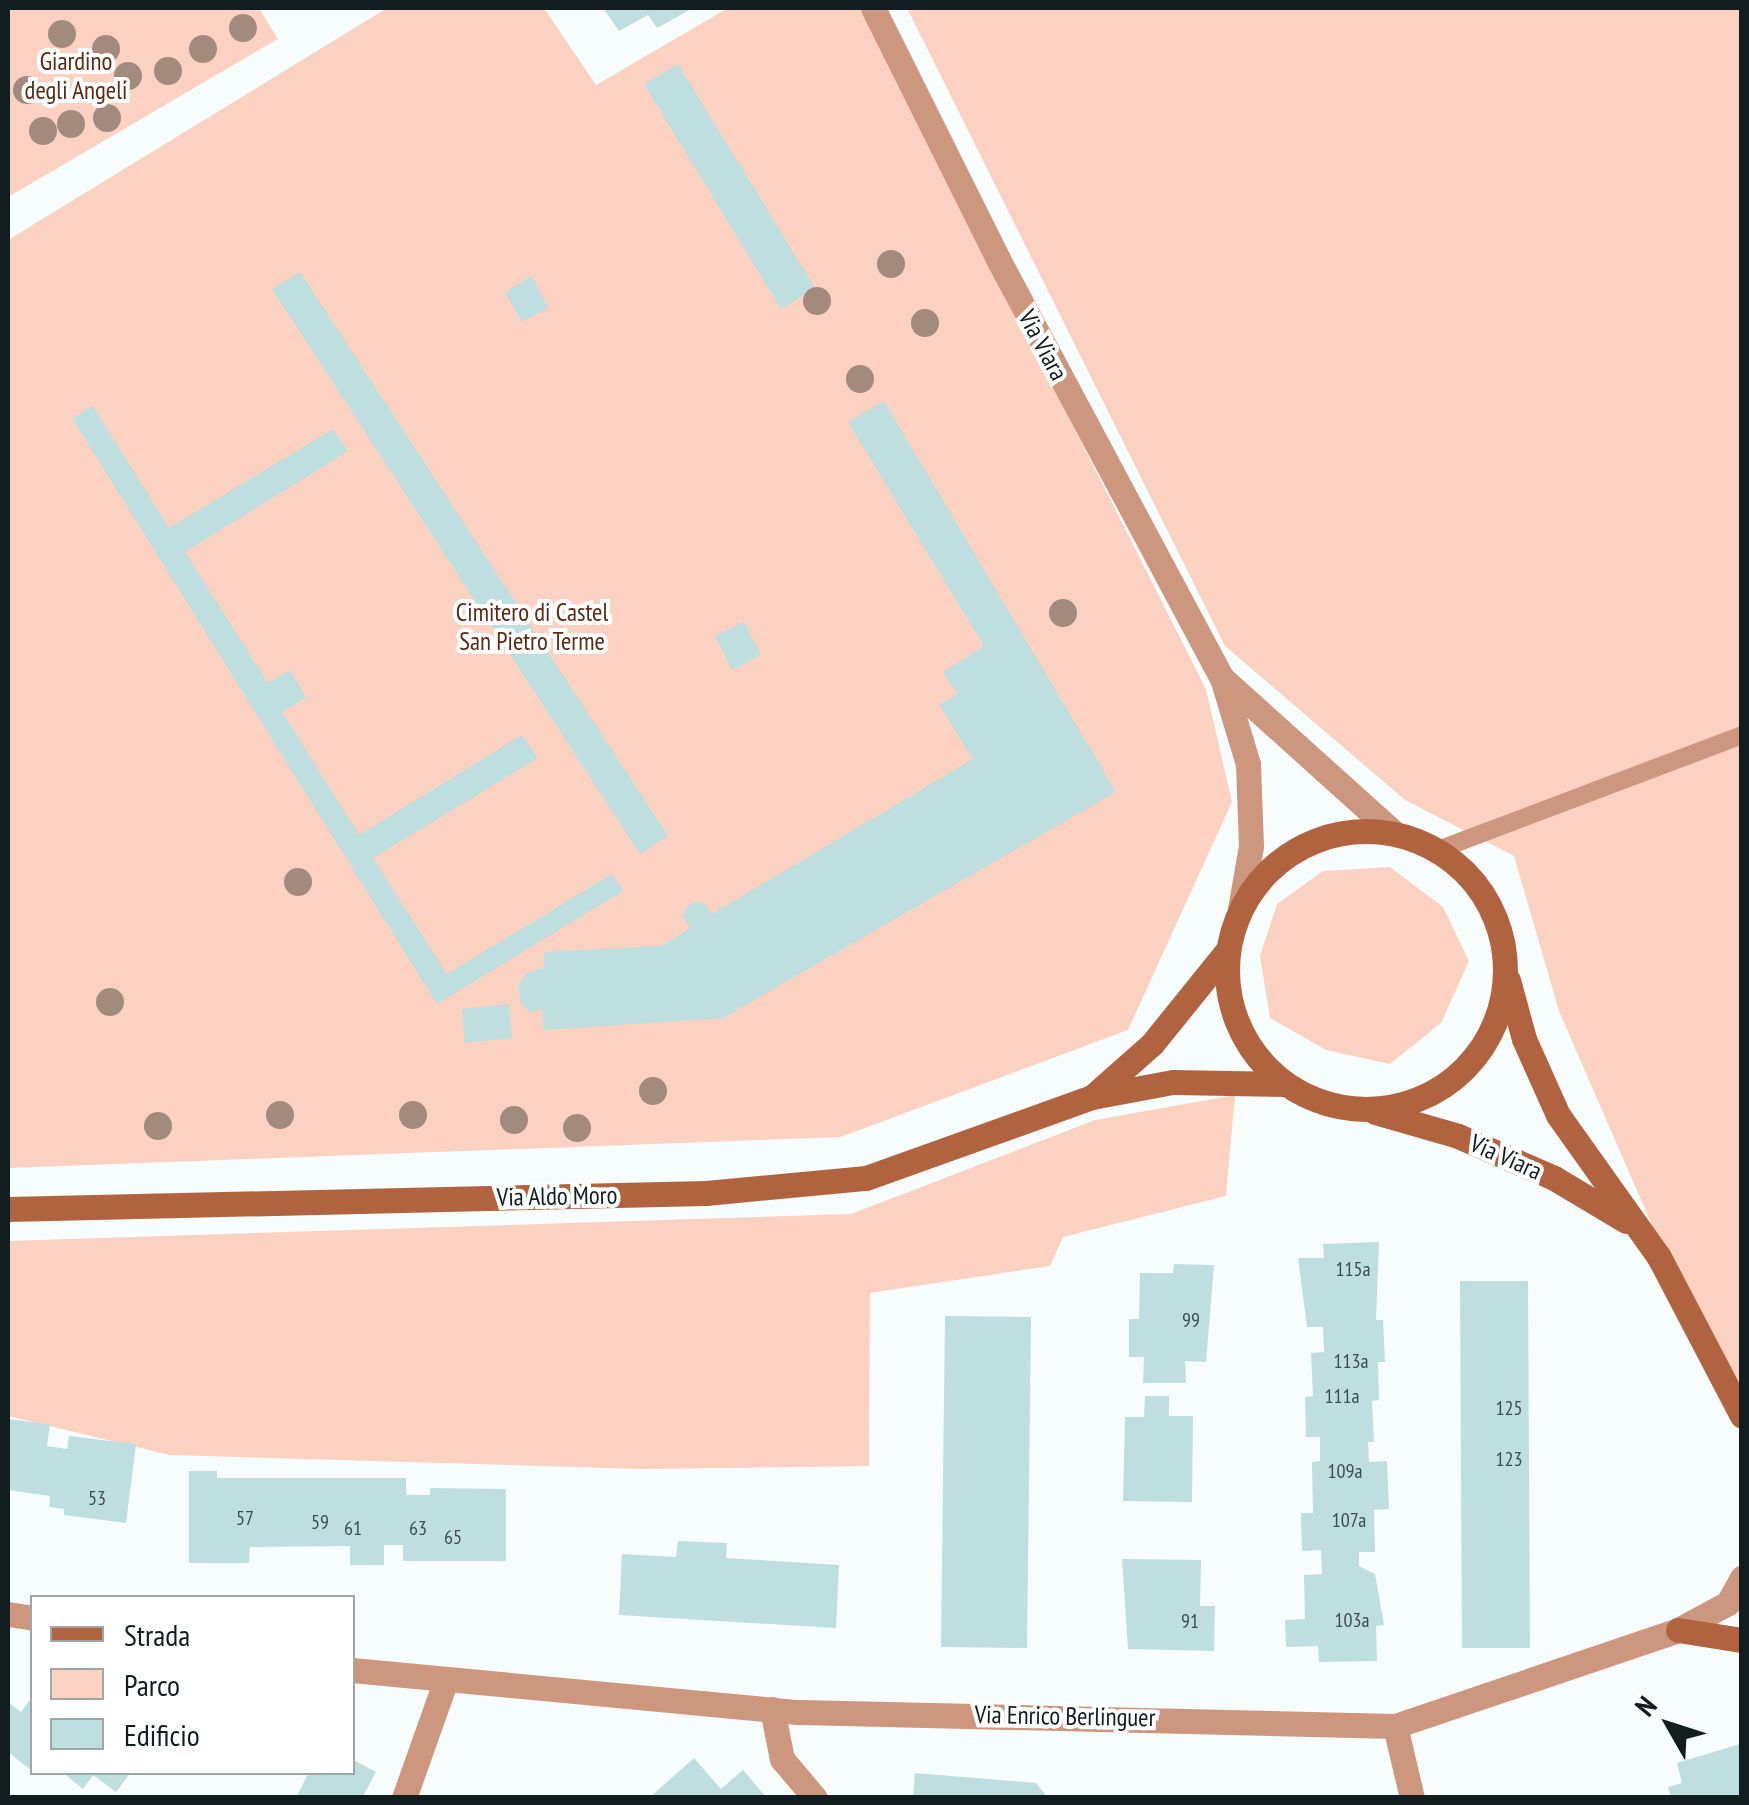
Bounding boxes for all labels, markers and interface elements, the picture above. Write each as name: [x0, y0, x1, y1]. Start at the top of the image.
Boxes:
park label: Giardino degli Angeli: [24, 47, 128, 106]
street label: Via Viara: [1012, 304, 1074, 386]
park label: Cimitero di Castel San Pietro Terme: [456, 598, 608, 657]
street label: Via Viara: [1465, 1128, 1547, 1186]
street label: Via Aldo Moro: [496, 1180, 618, 1212]
house number: 115a: [1336, 1257, 1370, 1281]
house number: 99: [1182, 1308, 1200, 1332]
house number: 113a: [1334, 1349, 1368, 1373]
house number: 111a: [1325, 1384, 1359, 1408]
house number: 125: [1496, 1396, 1522, 1420]
house number: 123: [1496, 1447, 1522, 1471]
house number: 109a: [1328, 1459, 1362, 1483]
house number: 53: [88, 1486, 106, 1510]
house number: 57: [236, 1506, 254, 1530]
house number: 107a: [1332, 1508, 1366, 1532]
house number: 59: [311, 1510, 329, 1534]
house number: 61: [344, 1516, 362, 1540]
house number: 63: [409, 1516, 427, 1540]
house number: 65: [444, 1525, 462, 1549]
legend: [30, 1595, 355, 1775]
house number: 103a: [1335, 1608, 1369, 1632]
house number: 91: [1181, 1609, 1199, 1633]
text: Strada: [124, 1615, 190, 1654]
text: Parco: [124, 1665, 180, 1704]
north arrow: [1619, 1675, 1719, 1775]
text: N: [1626, 1688, 1664, 1723]
street label: Via Enrico Berlinguer: [974, 1699, 1156, 1733]
text: Edificio: [124, 1715, 200, 1754]

